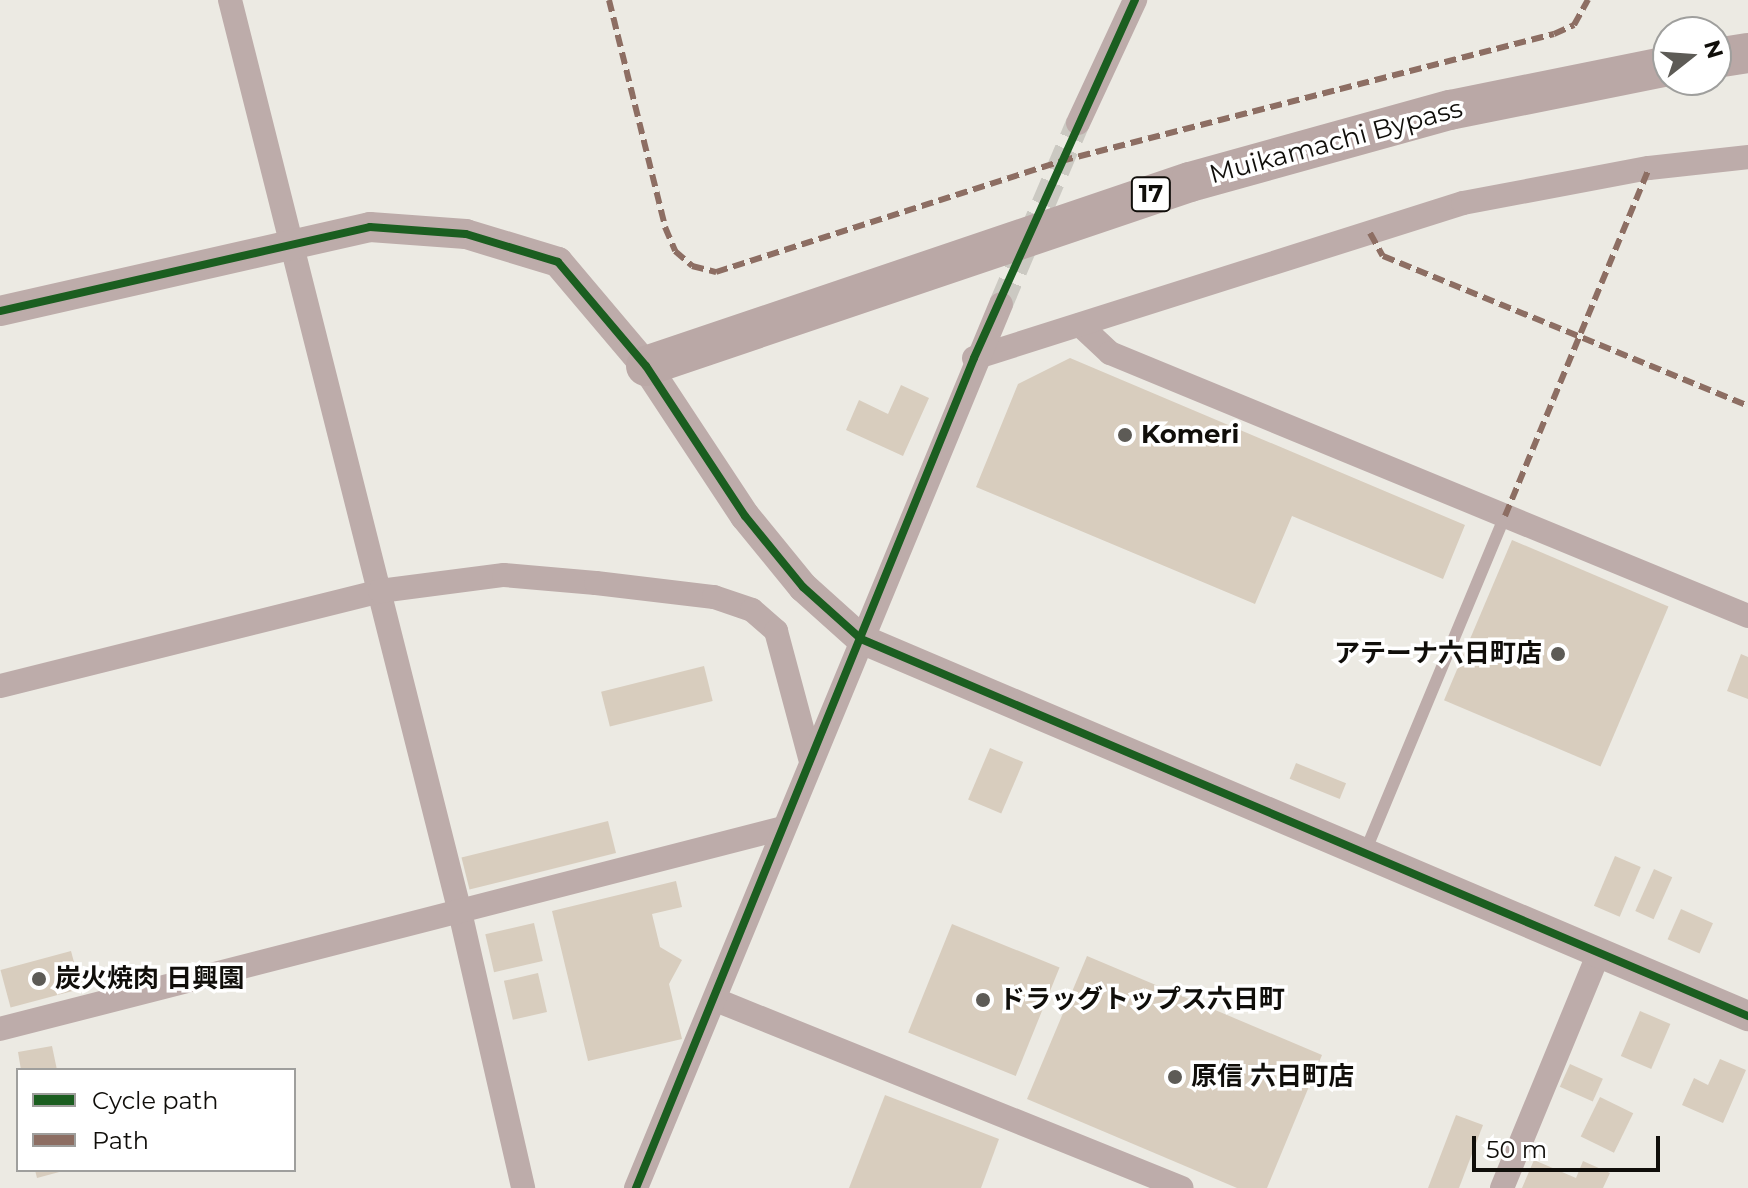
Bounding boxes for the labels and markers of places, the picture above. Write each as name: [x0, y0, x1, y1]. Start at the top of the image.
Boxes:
place label: Komeri: [1141, 419, 1239, 451]
marker: Komeri: [1116, 426, 1134, 444]
place label: アテーナ六日町店: [1334, 638, 1542, 670]
marker: アテーナ六日町店: [1549, 645, 1567, 663]
place label: 炭火焼肉 日興園: [55, 963, 244, 995]
marker: 炭火焼肉 日興園: [30, 970, 48, 988]
place label: ドラッグトップス六日町: [999, 984, 1285, 1016]
marker: ドラッグトップス六日町: [974, 991, 992, 1009]
place label: 原信 六日町店: [1191, 1061, 1354, 1093]
marker: 原信 六日町店: [1166, 1068, 1184, 1086]

